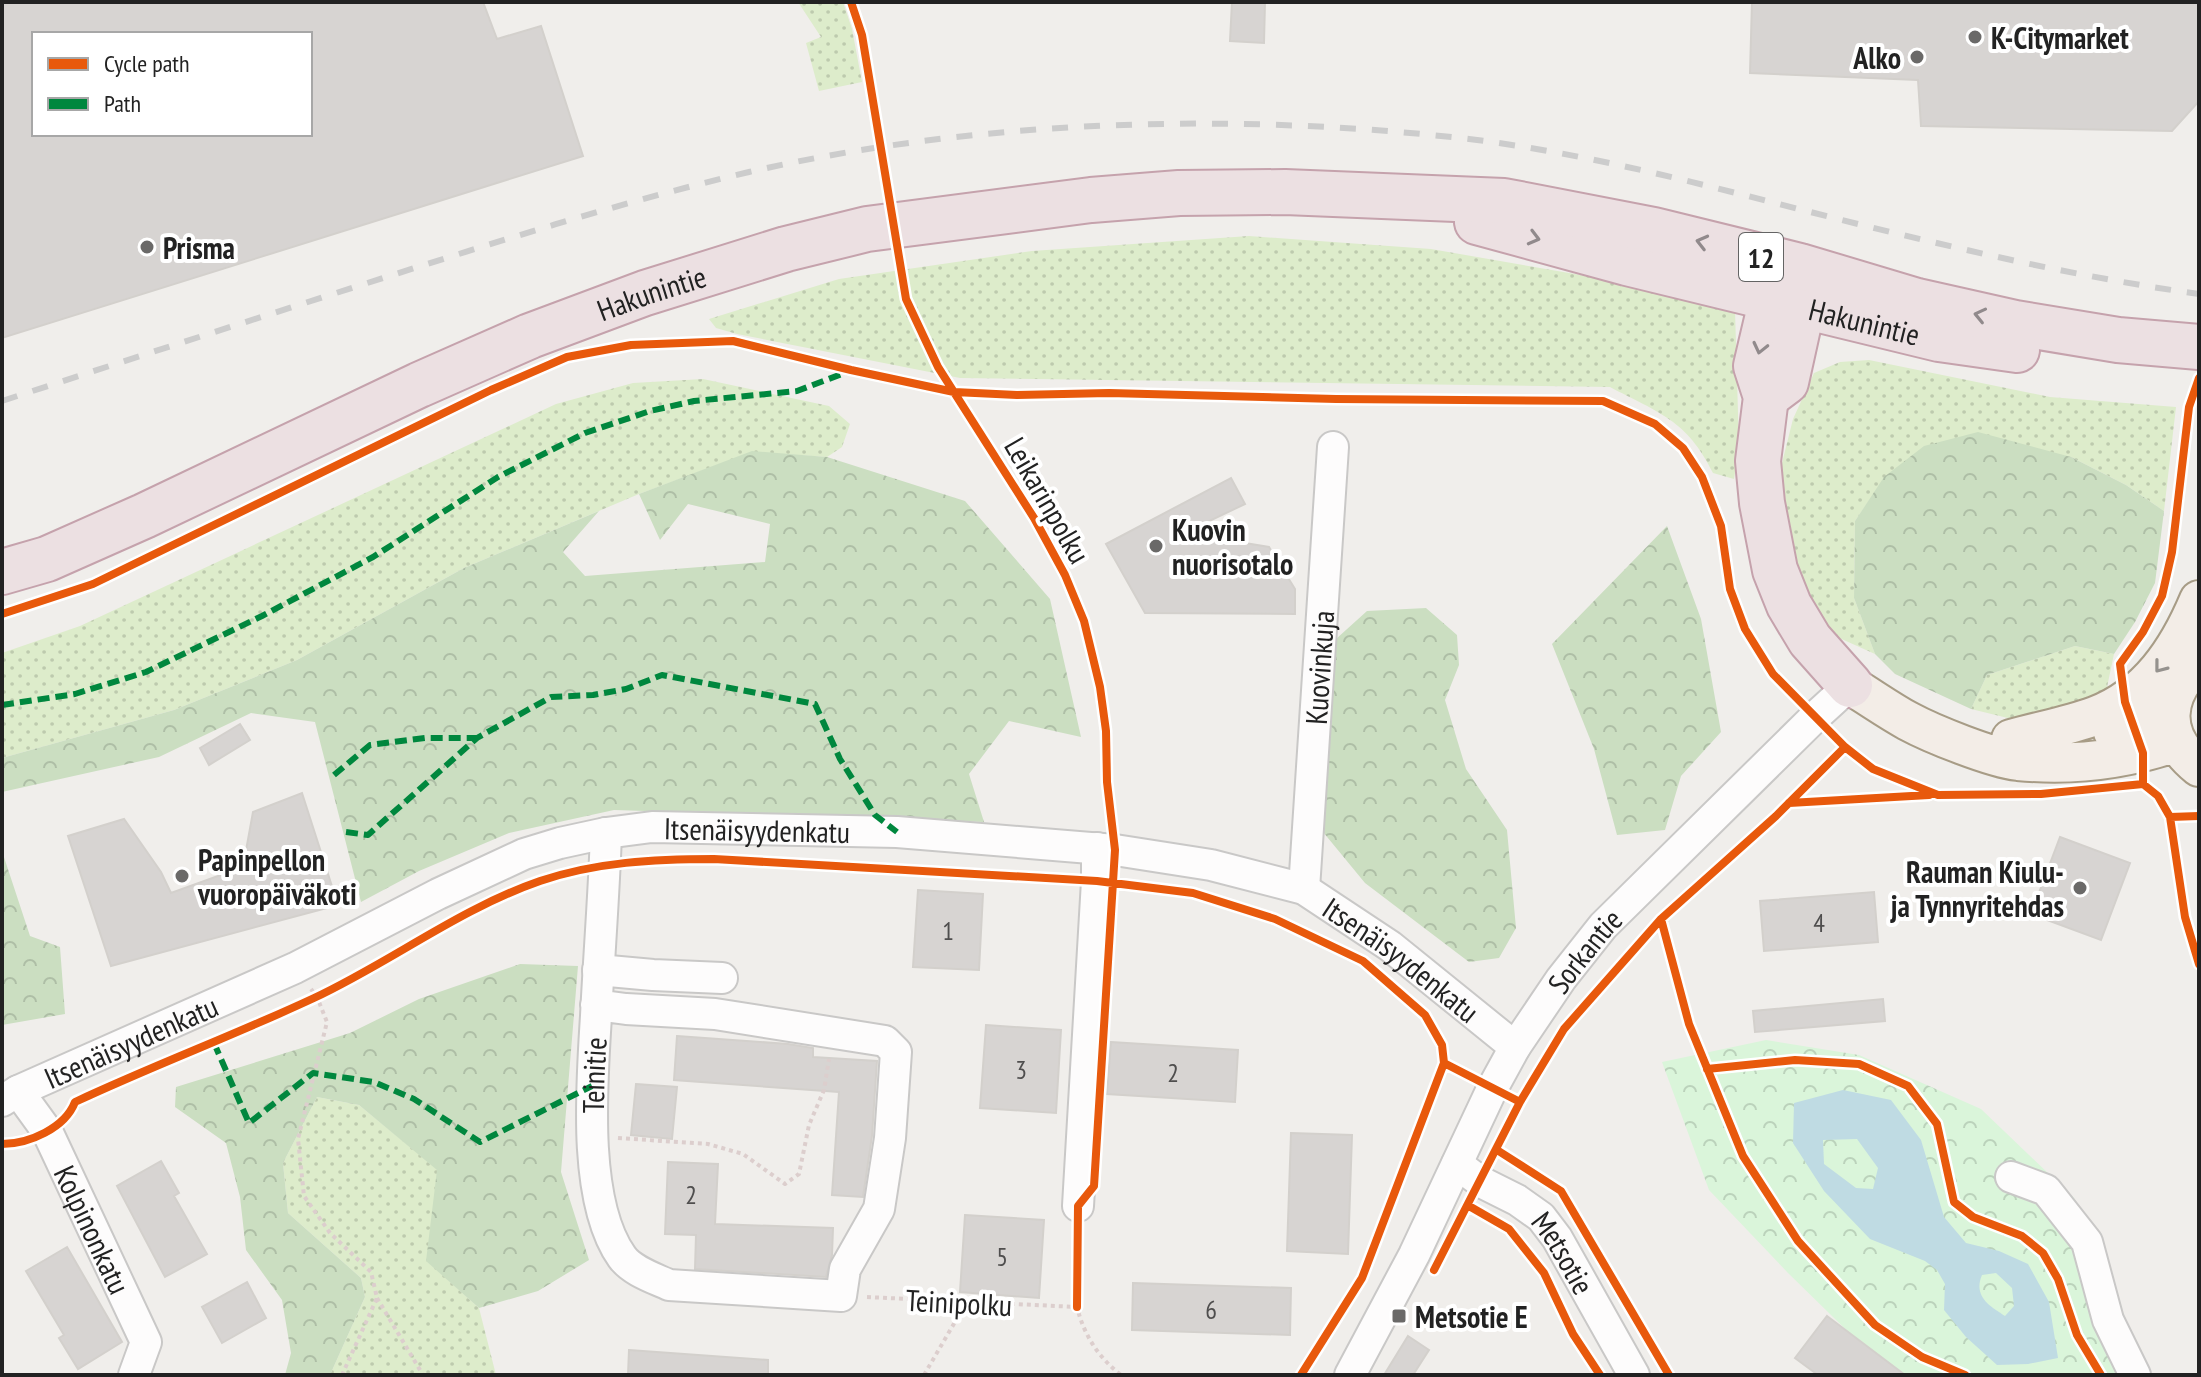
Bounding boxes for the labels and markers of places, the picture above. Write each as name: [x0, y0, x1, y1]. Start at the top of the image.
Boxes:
place label: K-Citymarket: [1991, 18, 2129, 57]
marker: K-Citymarket: [1966, 28, 1984, 46]
place label: Alko: [1852, 38, 1901, 77]
marker: Alko: [1908, 48, 1926, 66]
place label: Prisma: [163, 228, 235, 267]
marker: Prisma: [138, 238, 156, 256]
place label: Kuovin nuorisotalo: [1172, 510, 1293, 583]
marker: Kuovin nuorisotalo: [1147, 537, 1165, 555]
place label: Papinpellon vuoropäiväkoti: [197, 840, 357, 913]
place label: Rauman Kiulu- ja Tynnyritehdas: [1890, 852, 2064, 925]
marker: Papinpellon vuoropäiväkoti: [173, 867, 191, 885]
marker: Rauman Kiulu- ja Tynnyritehdas: [2071, 879, 2089, 897]
place label: Metsotie E: [1415, 1297, 1528, 1336]
marker: Metsotie E: [1390, 1307, 1408, 1325]

